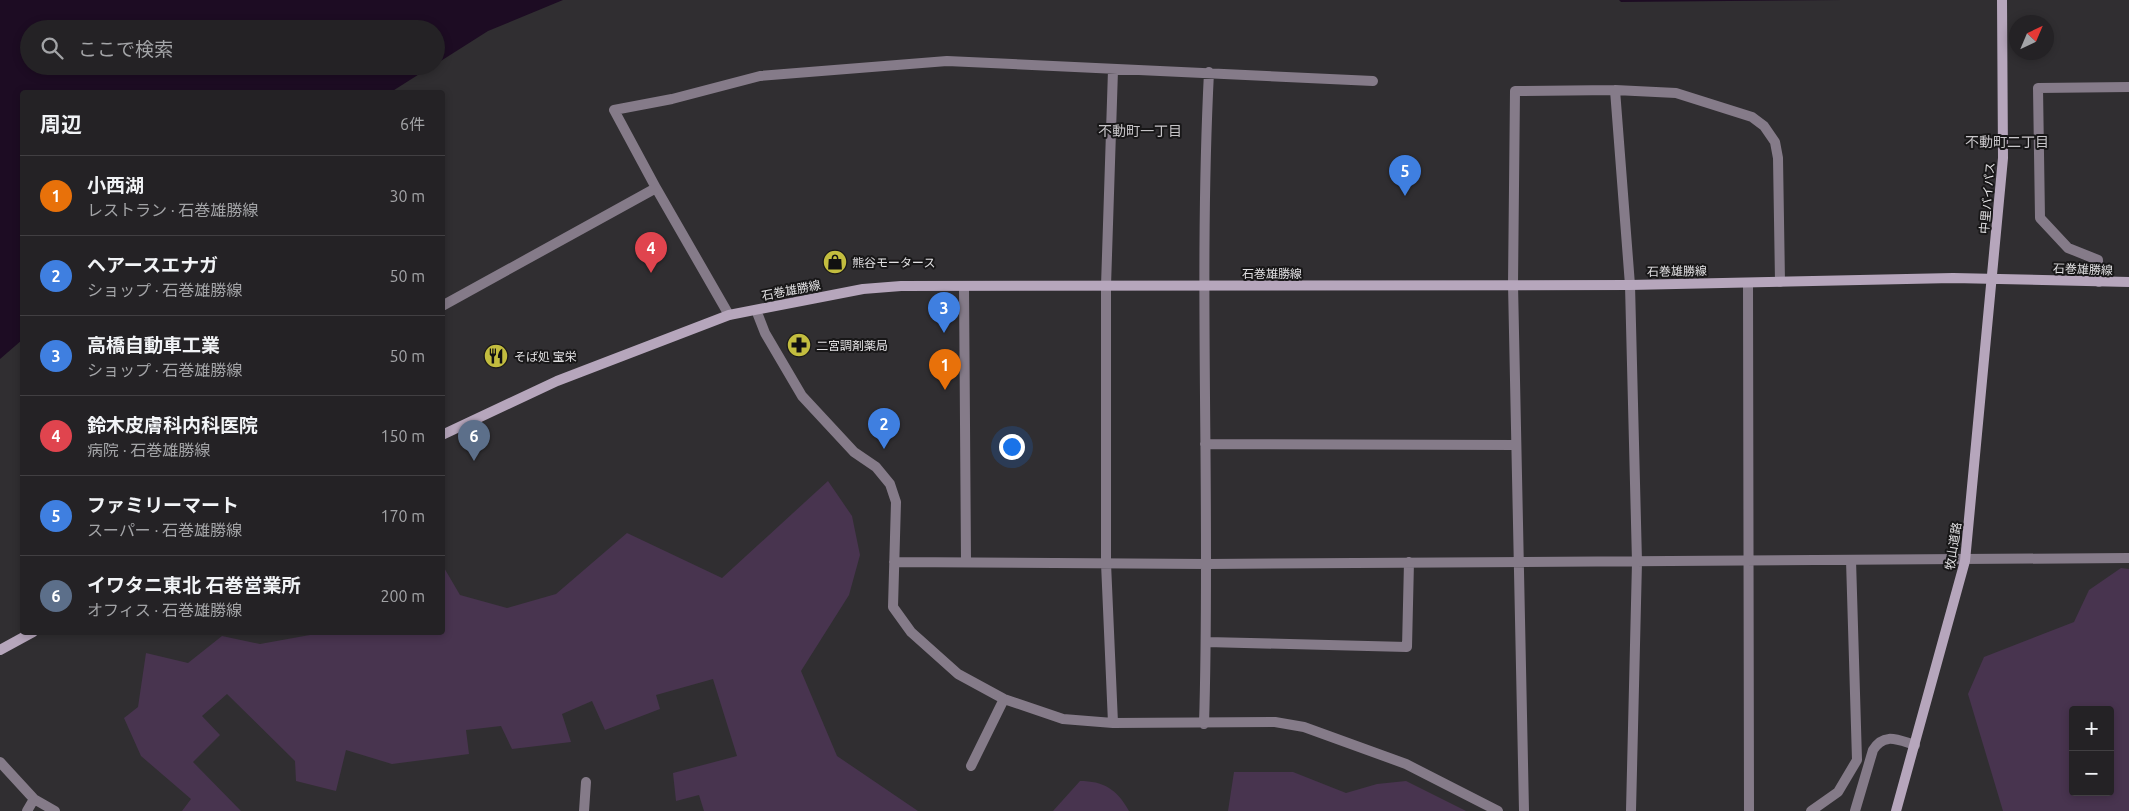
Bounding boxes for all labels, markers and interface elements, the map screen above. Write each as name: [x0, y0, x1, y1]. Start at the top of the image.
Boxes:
north arrow: [2009, 15, 2054, 60]
search box: [20, 20, 445, 75]
icon: search: [38, 34, 66, 62]
text: ここで検索: [78, 38, 173, 60]
text: 周辺: [40, 112, 82, 136]
text: 6件: [400, 115, 425, 133]
district label: 不動町一丁目: [1098, 123, 1182, 139]
district label: 不動町二丁目: [1965, 134, 2049, 150]
pin: 5: [1389, 155, 1421, 196]
street label: 中里バイパス: [1977, 162, 1997, 234]
text: 小西湖: [87, 174, 144, 196]
text: 1: [51, 187, 61, 205]
text: 30 m: [389, 187, 425, 205]
text: レストラン · 石巻雄勝線: [87, 201, 258, 219]
pin: 4: [635, 232, 667, 273]
shop icon: 熊谷モータース: [822, 249, 848, 275]
text: ヘアースエナガ: [87, 254, 218, 276]
place label: 熊谷モータース: [852, 256, 935, 269]
street label: 石巻雄勝線: [2053, 261, 2113, 277]
street label: 石巻雄勝線: [1647, 264, 1707, 278]
text: 2: [51, 267, 61, 285]
text: 50 m: [389, 267, 425, 285]
street label: 石巻雄勝線: [1242, 267, 1302, 280]
street label: 石巻雄勝線: [760, 278, 822, 302]
text: ショップ · 石巻雄勝線: [87, 281, 242, 299]
pin: 3: [928, 292, 960, 333]
pharmacy icon: 二宮調剤薬局: [786, 332, 812, 358]
text: 高橋自動車工業: [87, 334, 220, 356]
place label: 二宮調剤薬局: [816, 339, 888, 352]
restaurant icon: そば処 宝栄: [483, 343, 509, 369]
text: 3: [51, 347, 61, 365]
text: 50 m: [389, 347, 425, 365]
pin: 1: [929, 349, 961, 390]
place label: そば処 宝栄: [514, 350, 577, 363]
text: ショップ · 石巻雄勝線: [87, 361, 242, 379]
pin: 2: [868, 408, 900, 449]
text: 鈴木皮膚科内科医院: [87, 414, 258, 436]
pin: 6: [458, 420, 490, 461]
text: 4: [51, 427, 61, 445]
text: 150 m: [380, 427, 425, 445]
your location: [999, 434, 1025, 460]
text: 病院 · 石巻雄勝線: [87, 441, 210, 459]
text: ファミリーマート: [87, 494, 239, 516]
text: 5: [51, 507, 61, 525]
text: 170 m: [380, 507, 425, 525]
text: スーパー · 石巻雄勝線: [87, 521, 242, 539]
street label: 牧山道路: [1943, 521, 1963, 571]
text: イワタニ東北 石巻営業所: [87, 574, 301, 596]
text: 6: [51, 587, 61, 605]
text: 200 m: [380, 587, 425, 605]
text: オフィス · 石巻雄勝線: [87, 601, 242, 619]
map controls: [2069, 706, 2114, 796]
button: +: [2069, 706, 2114, 751]
button: −: [2069, 751, 2114, 796]

